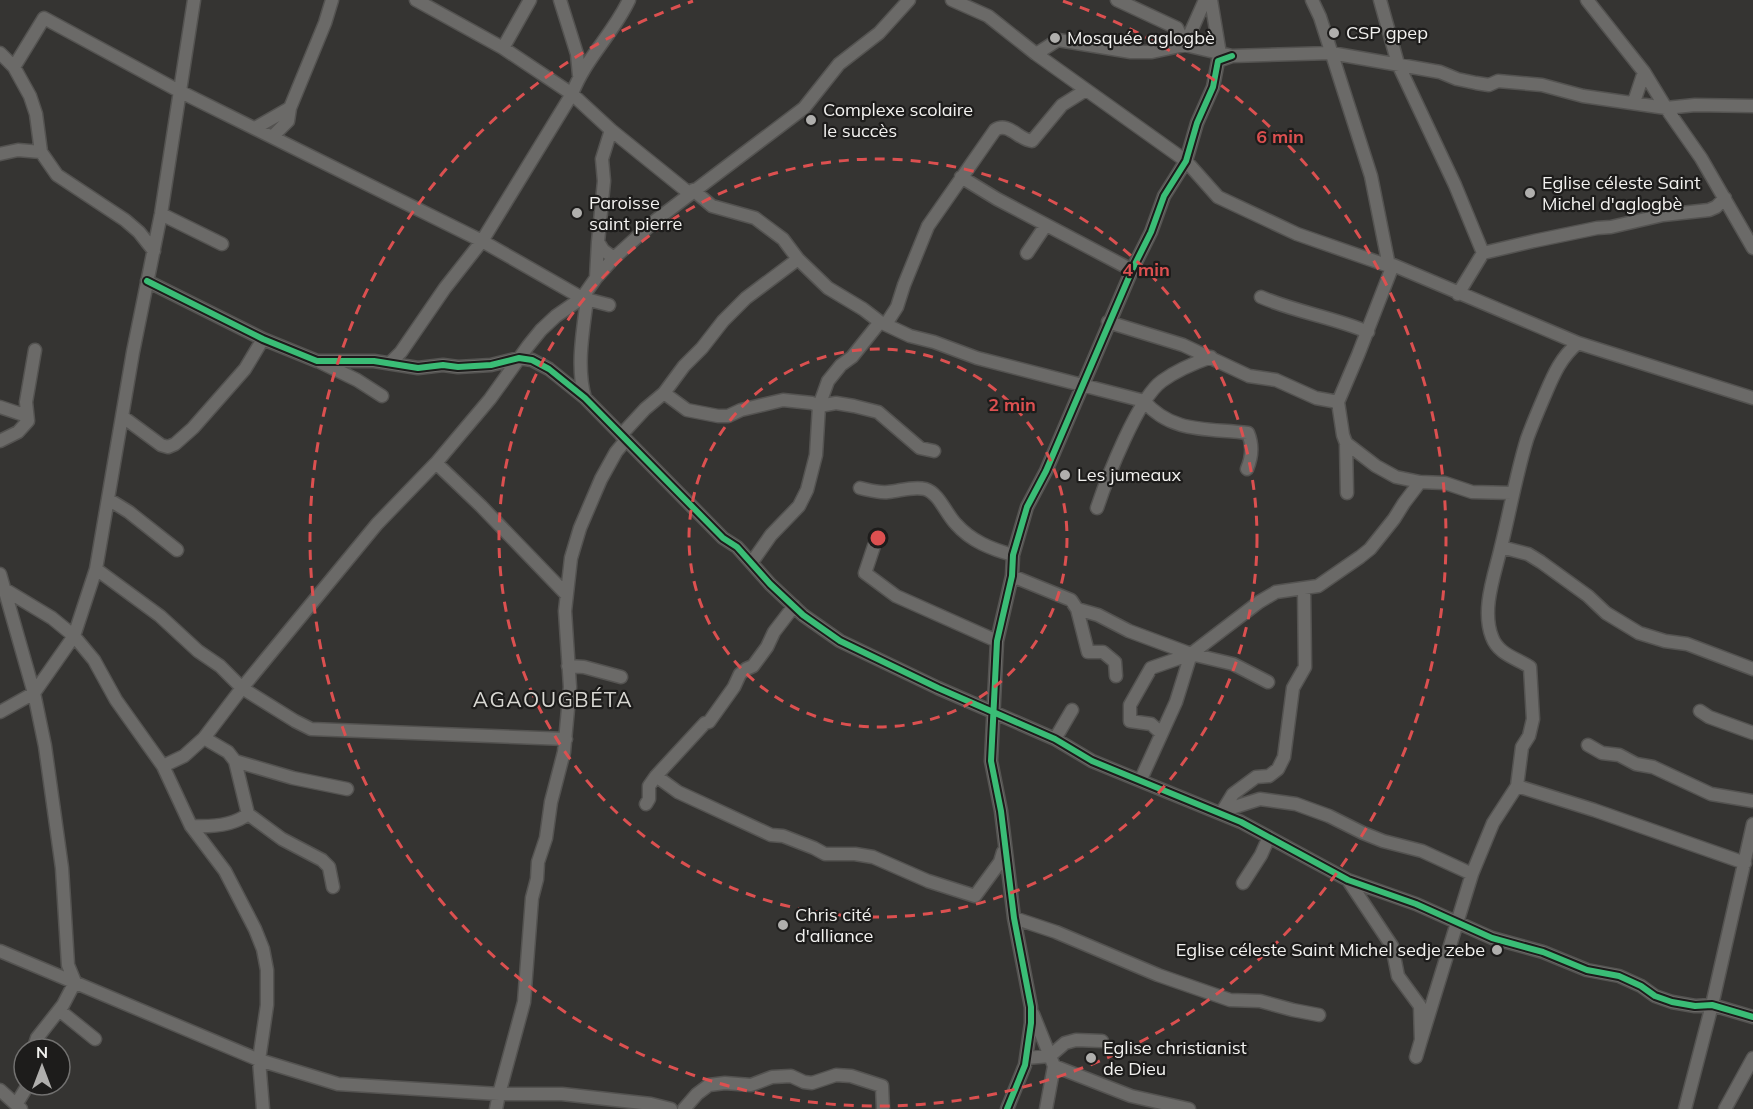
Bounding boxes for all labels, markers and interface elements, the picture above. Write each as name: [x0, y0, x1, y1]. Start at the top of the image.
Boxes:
place label: CSP gpep: [1346, 21, 1428, 44]
place label: Mosquée aglogbè: [1067, 26, 1215, 49]
marker: CSP gpep: [1327, 26, 1341, 40]
marker: Mosquée aglogbè: [1048, 31, 1062, 45]
place label: Complexe scolaire le succès: [823, 98, 973, 142]
marker: Complexe scolaire le succès: [804, 113, 818, 127]
text: 6 min: [1256, 125, 1304, 148]
place label: Eglise céleste Saint Michel d'aglogbè: [1542, 171, 1701, 215]
marker: Eglise céleste Saint Michel d'aglogbè: [1523, 186, 1537, 200]
place label: Paroisse saint pierre: [589, 191, 682, 235]
marker: Paroisse saint pierre: [570, 206, 584, 220]
text: 4 min: [1122, 258, 1170, 281]
text: 2 min: [988, 393, 1036, 416]
place label: Les jumeaux: [1077, 463, 1182, 486]
marker: Les jumeaux: [1058, 468, 1072, 482]
centre of rings: [868, 528, 888, 548]
district label: AGAOUGBÉTA: [473, 686, 633, 712]
place label: Chris cité d'alliance: [795, 903, 873, 947]
marker: Chris cité d'alliance: [776, 918, 790, 932]
place label: Eglise céleste Saint Michel sedje zebe: [1176, 938, 1485, 961]
marker: Eglise céleste Saint Michel sedje zebe: [1490, 943, 1504, 957]
place label: Eglise christianist de Dieu: [1103, 1036, 1247, 1080]
north arrow: [12, 1037, 72, 1097]
text: N: [36, 1042, 48, 1062]
marker: Eglise christianist de Dieu: [1084, 1051, 1098, 1065]

